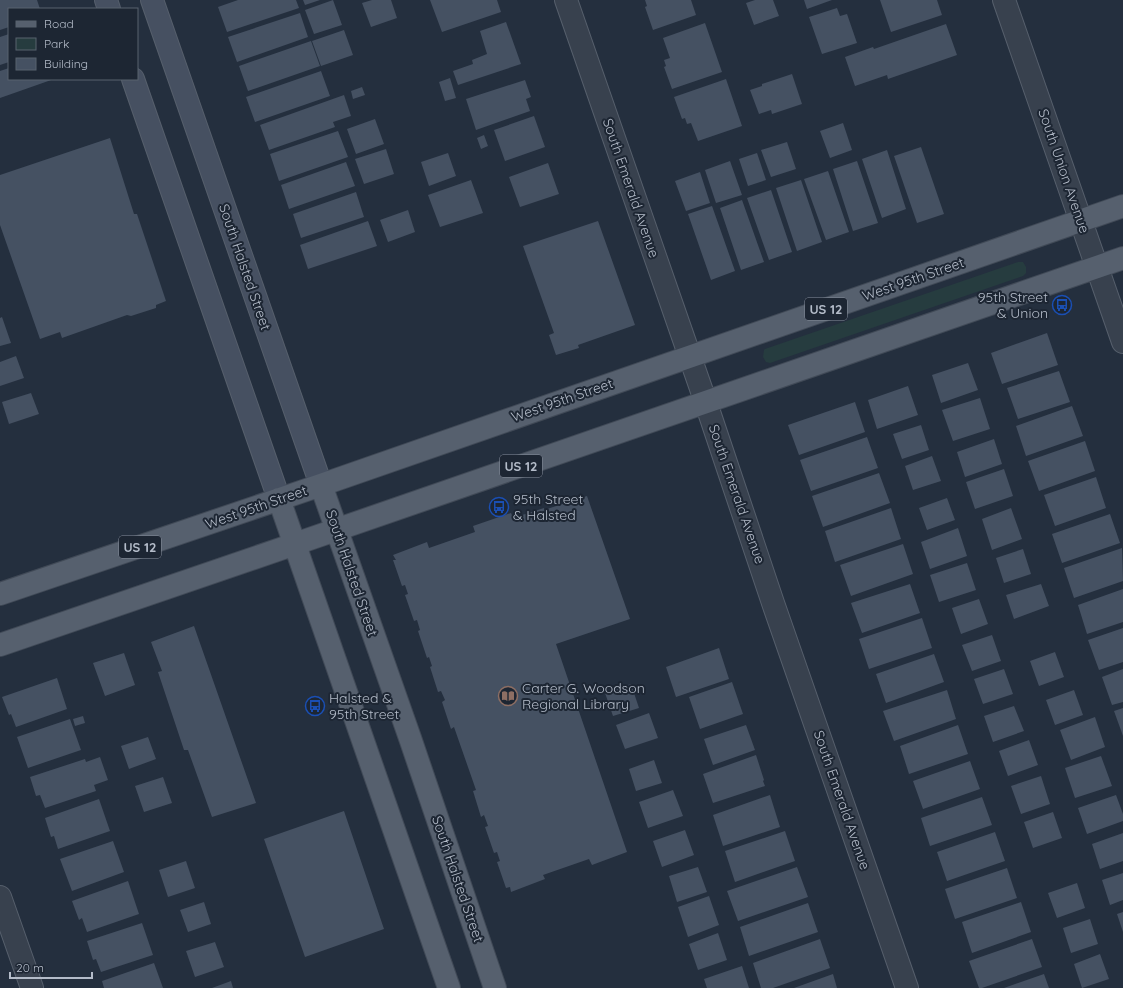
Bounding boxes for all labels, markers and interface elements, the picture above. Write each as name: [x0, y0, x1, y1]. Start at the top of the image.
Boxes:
legend: [8, 8, 138, 80]
text: Road: [44, 16, 74, 31]
text: Park: [44, 36, 69, 51]
text: Building: [44, 56, 88, 71]
street label: South Union Avenue: [1034, 107, 1094, 236]
street label: South Emerald Avenue: [599, 116, 663, 260]
street label: South Halsted Street: [215, 202, 275, 333]
street label: West 95th Street: [860, 253, 967, 305]
place label: 95th Street & Union: [978, 288, 1048, 322]
bus stop icon: 95th Street & Union: [1051, 294, 1073, 316]
road number: US 12: [805, 298, 847, 320]
street label: West 95th Street: [509, 374, 616, 426]
street label: South Emerald Avenue: [705, 422, 769, 566]
road number: US 12: [500, 455, 542, 477]
street label: West 95th Street: [203, 481, 310, 533]
place label: 95th Street & Halsted: [513, 490, 583, 524]
bus stop icon: 95th Street & Halsted: [488, 496, 510, 518]
street label: South Halsted Street: [322, 508, 382, 639]
road number: US 12: [119, 536, 161, 558]
place label: Carter G. Woodson Regional Library: [522, 679, 645, 713]
library icon: Carter G. Woodson Regional Library: [497, 685, 519, 707]
place label: Halsted & 95th Street: [329, 689, 399, 723]
bus stop icon: Halsted & 95th Street: [304, 695, 326, 717]
street label: South Emerald Avenue: [810, 728, 874, 872]
street label: South Halsted Street: [428, 814, 488, 945]
scale bar: [10, 954, 92, 980]
text: 20 m: [16, 960, 44, 975]

